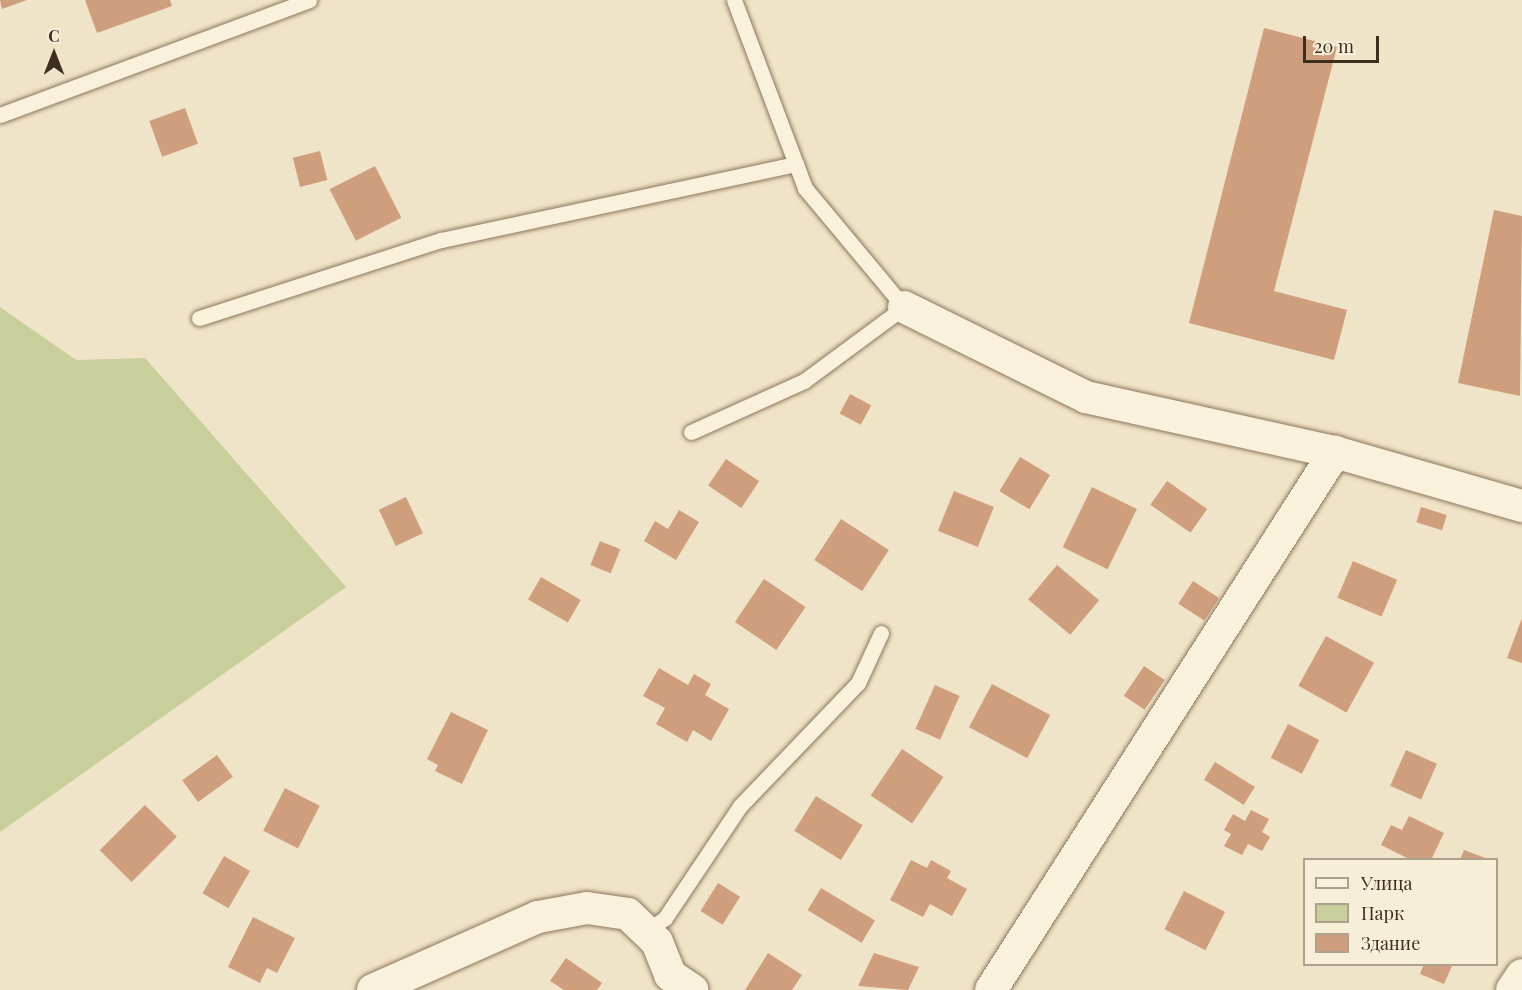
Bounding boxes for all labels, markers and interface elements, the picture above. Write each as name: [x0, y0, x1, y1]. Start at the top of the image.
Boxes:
north arrow: [24, 24, 84, 84]
scale bar: [1306, 24, 1382, 62]
text: С: [48, 25, 60, 46]
text: 20 m: [1314, 34, 1354, 58]
legend: [1303, 858, 1498, 966]
text: Улица: [1361, 871, 1412, 895]
text: Парк: [1361, 901, 1404, 925]
text: Здание: [1361, 931, 1420, 955]

